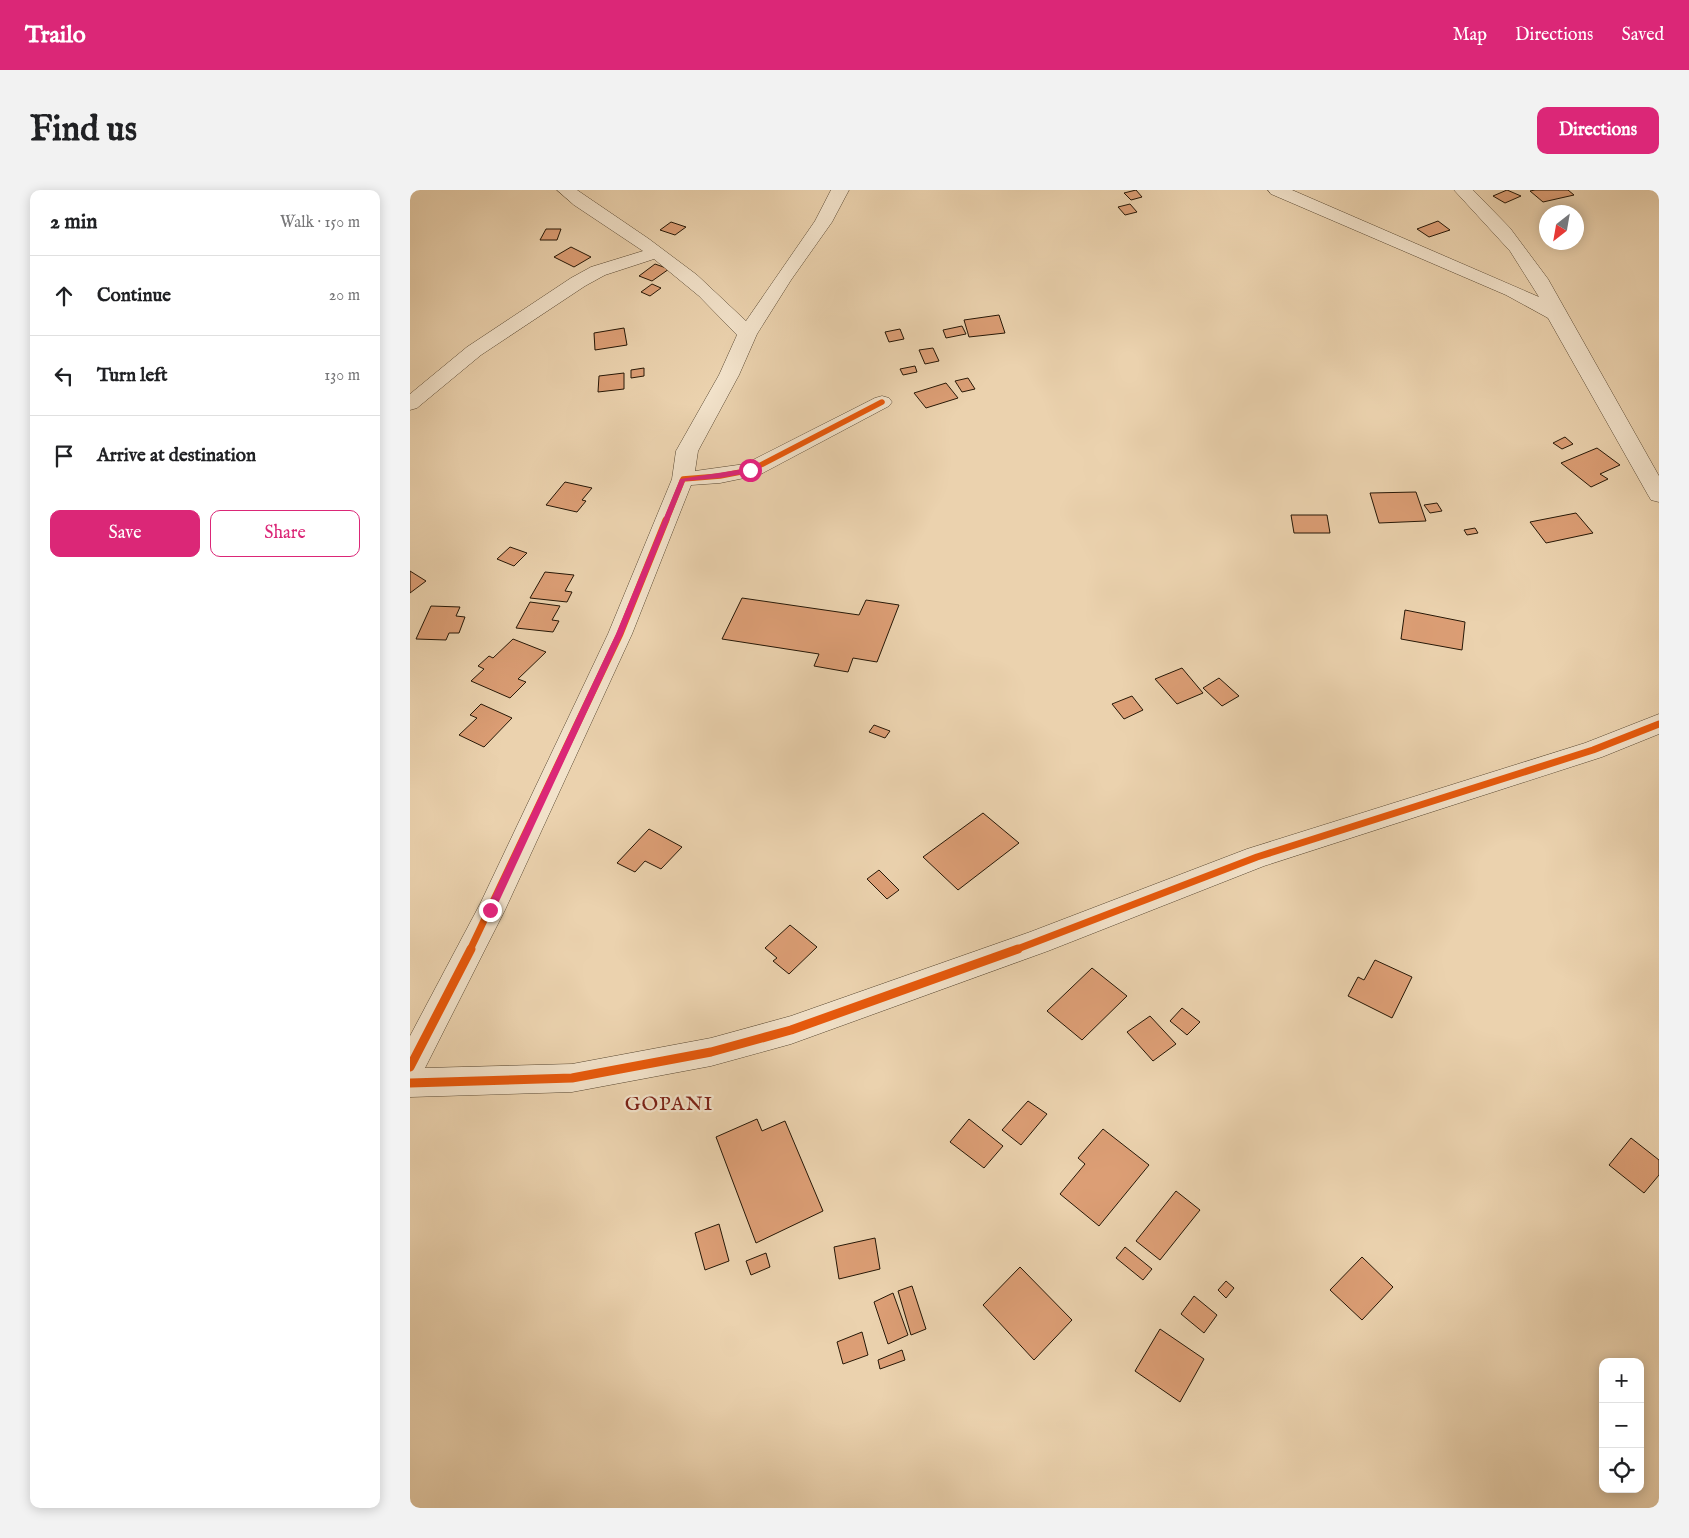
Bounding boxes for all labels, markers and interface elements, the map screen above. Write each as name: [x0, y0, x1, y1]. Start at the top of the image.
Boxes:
text: Trailo: [25, 20, 86, 51]
text: Map: [1453, 24, 1487, 47]
text: Directions: [1515, 24, 1593, 47]
text: Saved: [1621, 24, 1664, 47]
button: Directions: [1537, 107, 1659, 154]
text: Find us: [30, 108, 137, 153]
north arrow: [1539, 205, 1584, 250]
text: 2 min: [50, 209, 97, 236]
text: Walk · 150 m: [280, 213, 360, 233]
icon: ahead: [50, 282, 78, 310]
text: Continue: [97, 284, 171, 308]
text: 20 m: [329, 286, 360, 306]
icon: left: [50, 362, 78, 390]
text: Turn left: [97, 364, 168, 388]
text: 130 m: [324, 366, 360, 386]
icon: arrive: [50, 442, 78, 470]
text: Arrive at destination: [97, 444, 256, 468]
route start: [739, 459, 762, 482]
button: Save: [50, 510, 200, 557]
button: Share: [210, 510, 360, 557]
route end: [479, 899, 502, 922]
district label: GOPANI: [625, 1092, 713, 1117]
map controls: [1599, 1358, 1644, 1493]
button: +: [1599, 1358, 1644, 1403]
button: −: [1599, 1403, 1644, 1448]
button: locate: [1599, 1448, 1644, 1493]

